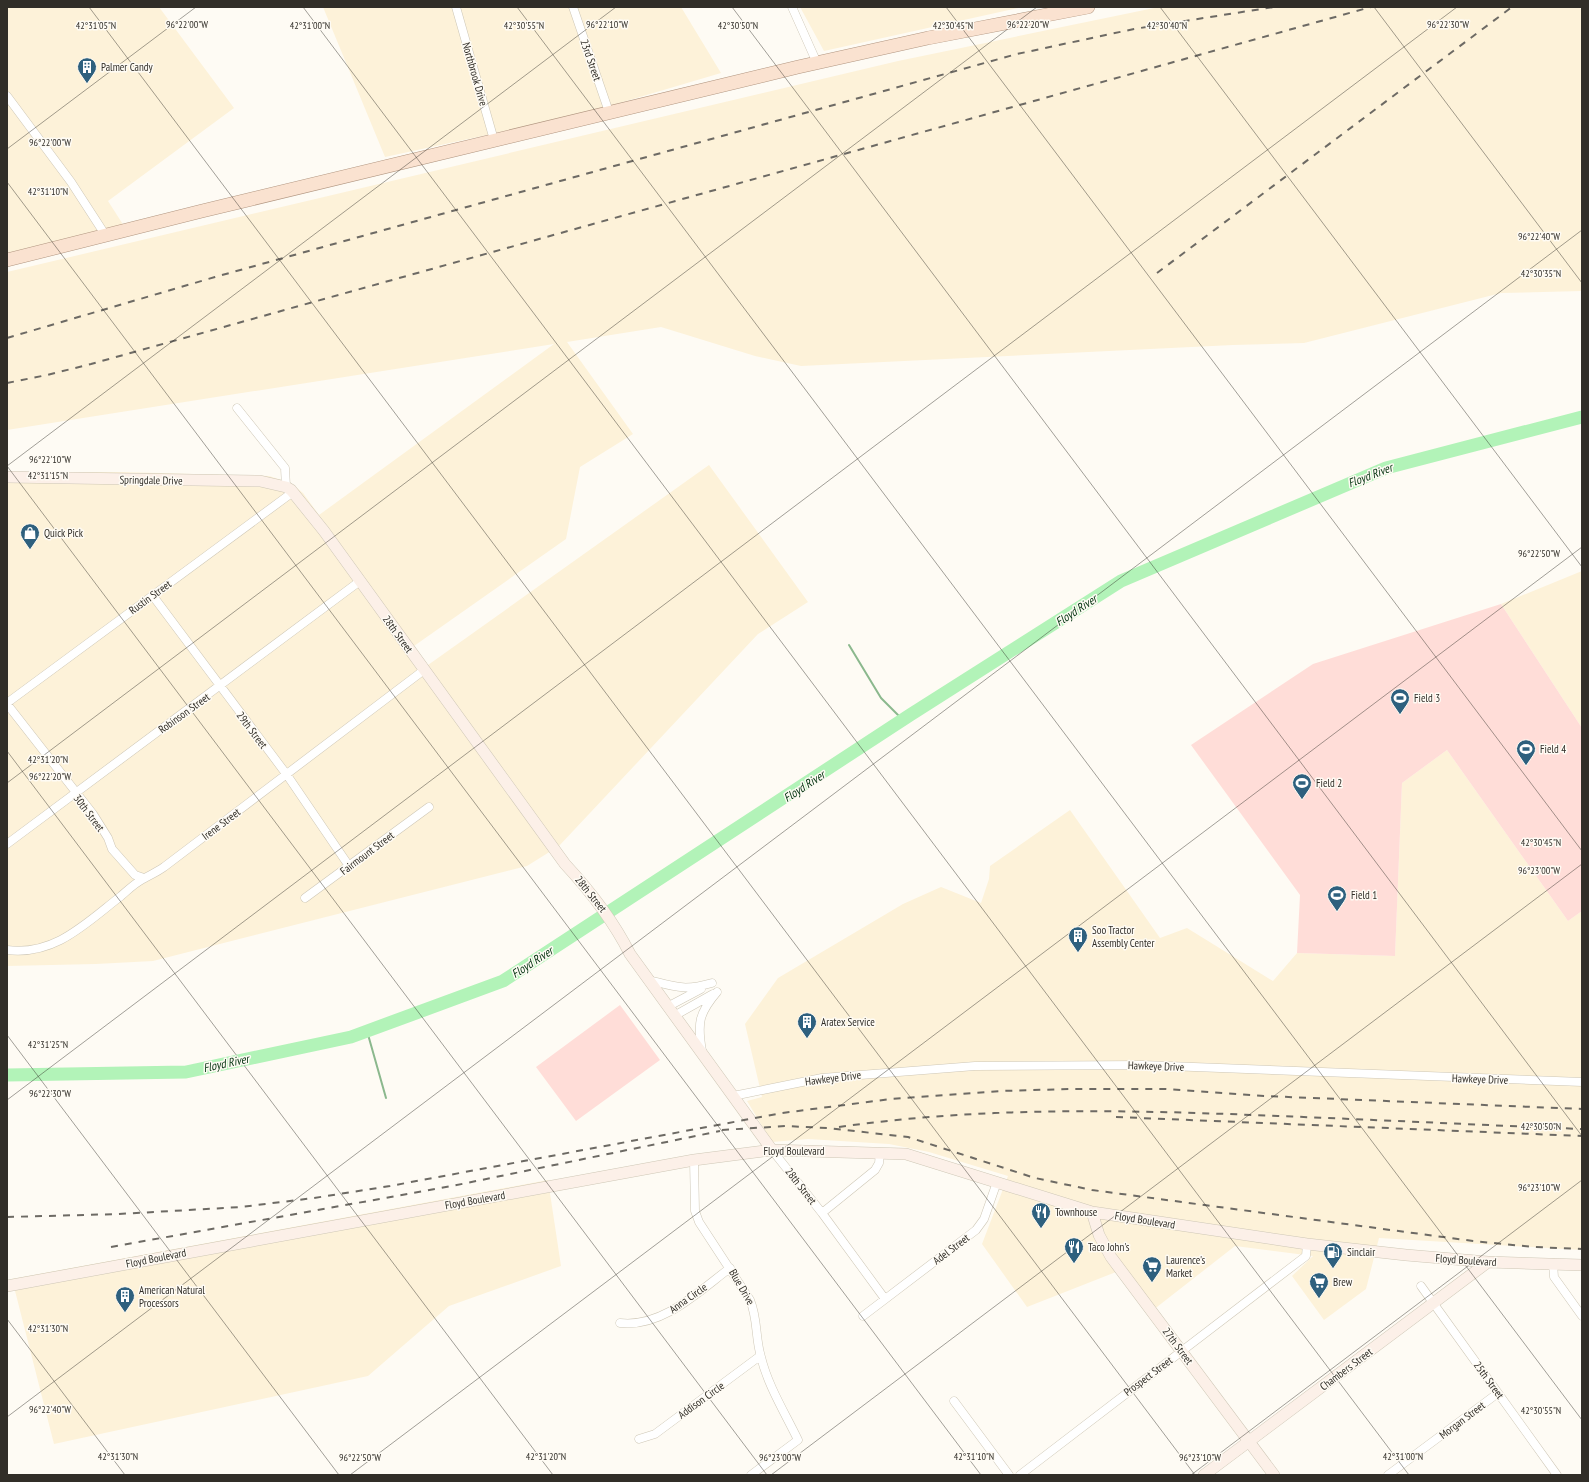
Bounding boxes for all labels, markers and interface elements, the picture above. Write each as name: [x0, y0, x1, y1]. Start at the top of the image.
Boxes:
text: 96°22'00"W: [166, 18, 208, 31]
text: 96°22'10"W: [586, 18, 628, 31]
text: 96°22'20"W: [1007, 18, 1049, 31]
text: 96°22'30"W: [1427, 18, 1469, 31]
text: 42°31'05"N: [76, 19, 116, 32]
text: 42°31'00"N: [290, 19, 330, 32]
text: 42°30'55"N: [504, 19, 544, 32]
text: 42°30'50"N: [718, 19, 758, 32]
text: 42°30'45"N: [933, 19, 973, 32]
text: 42°30'40"N: [1147, 19, 1187, 32]
street label: 23rd Street: [577, 37, 605, 83]
street label: Northbrook Drive: [459, 41, 491, 108]
building icon: Palmer Candy: [76, 56, 98, 84]
place label: Palmer Candy: [101, 60, 154, 74]
text: 96°22'00"W: [29, 136, 71, 149]
text: 42°31'10"N: [28, 185, 68, 198]
text: 96°22'40"W: [1518, 230, 1560, 243]
text: 42°30'35"N: [1521, 267, 1561, 280]
text: 96°22'10"W: [29, 453, 71, 466]
water label: Floyd River: [1346, 459, 1396, 490]
text: 42°31'15"N: [28, 469, 68, 482]
street label: Springdale Drive: [119, 472, 183, 488]
shop icon: Quick Pick: [19, 522, 41, 550]
place label: Quick Pick: [44, 526, 84, 540]
text: 96°22'50"W: [1518, 547, 1560, 560]
street label: Rustin Street: [126, 577, 174, 617]
water label: Floyd River: [1052, 590, 1101, 629]
street label: 28th Street: [380, 613, 416, 655]
sports icon: Field 3: [1389, 687, 1411, 715]
street label: Robinson Street: [156, 690, 212, 736]
place label: Field 3: [1414, 691, 1440, 705]
street label: 29th Street: [234, 709, 270, 751]
sports icon: Field 4: [1515, 738, 1537, 766]
place label: Field 4: [1540, 742, 1566, 756]
text: 42°31'20"N: [28, 753, 68, 766]
water label: Floyd River: [780, 766, 829, 805]
text: 96°22'20"W: [29, 770, 71, 783]
sports icon: Field 2: [1291, 772, 1313, 800]
place label: Field 2: [1316, 776, 1342, 790]
street label: 30th Street: [71, 792, 107, 834]
street label: Irene Street: [199, 805, 243, 843]
street label: Fairmount Street: [337, 828, 397, 878]
text: 42°30'45"N: [1521, 836, 1561, 849]
text: 96°23'00"W: [1518, 864, 1560, 877]
street label: 28th Street: [572, 873, 610, 915]
sports icon: Field 1: [1326, 884, 1348, 912]
place label: Field 1: [1351, 888, 1377, 902]
place label: Soo Tractor Assembly Center: [1092, 923, 1154, 950]
building icon: Soo Tractor Assembly Center: [1067, 925, 1089, 953]
water label: Floyd River: [508, 942, 557, 981]
building icon: Aratex Service: [796, 1011, 818, 1039]
place label: Aratex Service: [821, 1015, 875, 1029]
text: 42°31'25"N: [28, 1038, 68, 1051]
water label: Floyd River: [202, 1050, 252, 1075]
street label: Hawkeye Drive: [1128, 1058, 1185, 1074]
street label: Hawkeye Drive: [804, 1068, 862, 1088]
street label: Hawkeye Drive: [1452, 1071, 1509, 1087]
text: 96°22'30"W: [29, 1087, 71, 1100]
text: 42°30'50"N: [1521, 1120, 1561, 1133]
street label: Floyd Boulevard: [763, 1144, 825, 1158]
street label: 28th Street: [782, 1165, 820, 1207]
text: 96°23'10"W: [1518, 1181, 1560, 1194]
street label: Floyd Boulevard: [444, 1188, 507, 1212]
restaurant icon: Townhouse: [1030, 1201, 1052, 1229]
place label: Townhouse: [1055, 1205, 1098, 1219]
street label: Floyd Boulevard: [1114, 1208, 1176, 1232]
street label: Adel Street: [930, 1231, 972, 1267]
restaurant icon: Taco John's: [1063, 1236, 1085, 1264]
place label: Taco John's: [1088, 1240, 1130, 1254]
fuel station icon: Sinclair: [1322, 1241, 1344, 1269]
street label: Floyd Boulevard: [125, 1245, 188, 1271]
place label: Sinclair: [1347, 1245, 1375, 1259]
street label: Floyd Boulevard: [1435, 1251, 1497, 1269]
place label: Laurence's Market: [1166, 1253, 1206, 1280]
supermarket icon: Laurence's Market: [1141, 1255, 1163, 1283]
street label: Blue Drive: [726, 1266, 758, 1308]
supermarket icon: Brew: [1308, 1271, 1330, 1299]
place label: Brew: [1333, 1275, 1353, 1289]
street label: Anna Circle: [666, 1280, 710, 1316]
place label: American Natural Processors: [139, 1283, 205, 1310]
building icon: American Natural Processors: [114, 1285, 136, 1313]
text: 42°31'30"N: [28, 1322, 68, 1335]
street label: 27th Street: [1160, 1325, 1196, 1367]
street label: Chambers Street: [1317, 1345, 1375, 1393]
street label: Prospect Street: [1121, 1353, 1175, 1399]
street label: 25th Street: [1471, 1359, 1507, 1401]
street label: Addison Circle: [675, 1378, 727, 1422]
street label: Morgan Street: [1436, 1398, 1488, 1442]
text: 96°22'40"W: [29, 1403, 71, 1416]
text: 42°30'55"N: [1521, 1404, 1561, 1417]
text: 42°31'30"N: [98, 1450, 138, 1463]
text: 42°31'20"N: [526, 1450, 566, 1463]
text: 42°31'10"N: [954, 1450, 994, 1463]
text: 42°31'00"N: [1383, 1450, 1423, 1463]
text: 96°22'50"W: [339, 1451, 381, 1464]
text: 96°23'00"W: [759, 1451, 801, 1464]
text: 96°23'10"W: [1179, 1451, 1221, 1464]

